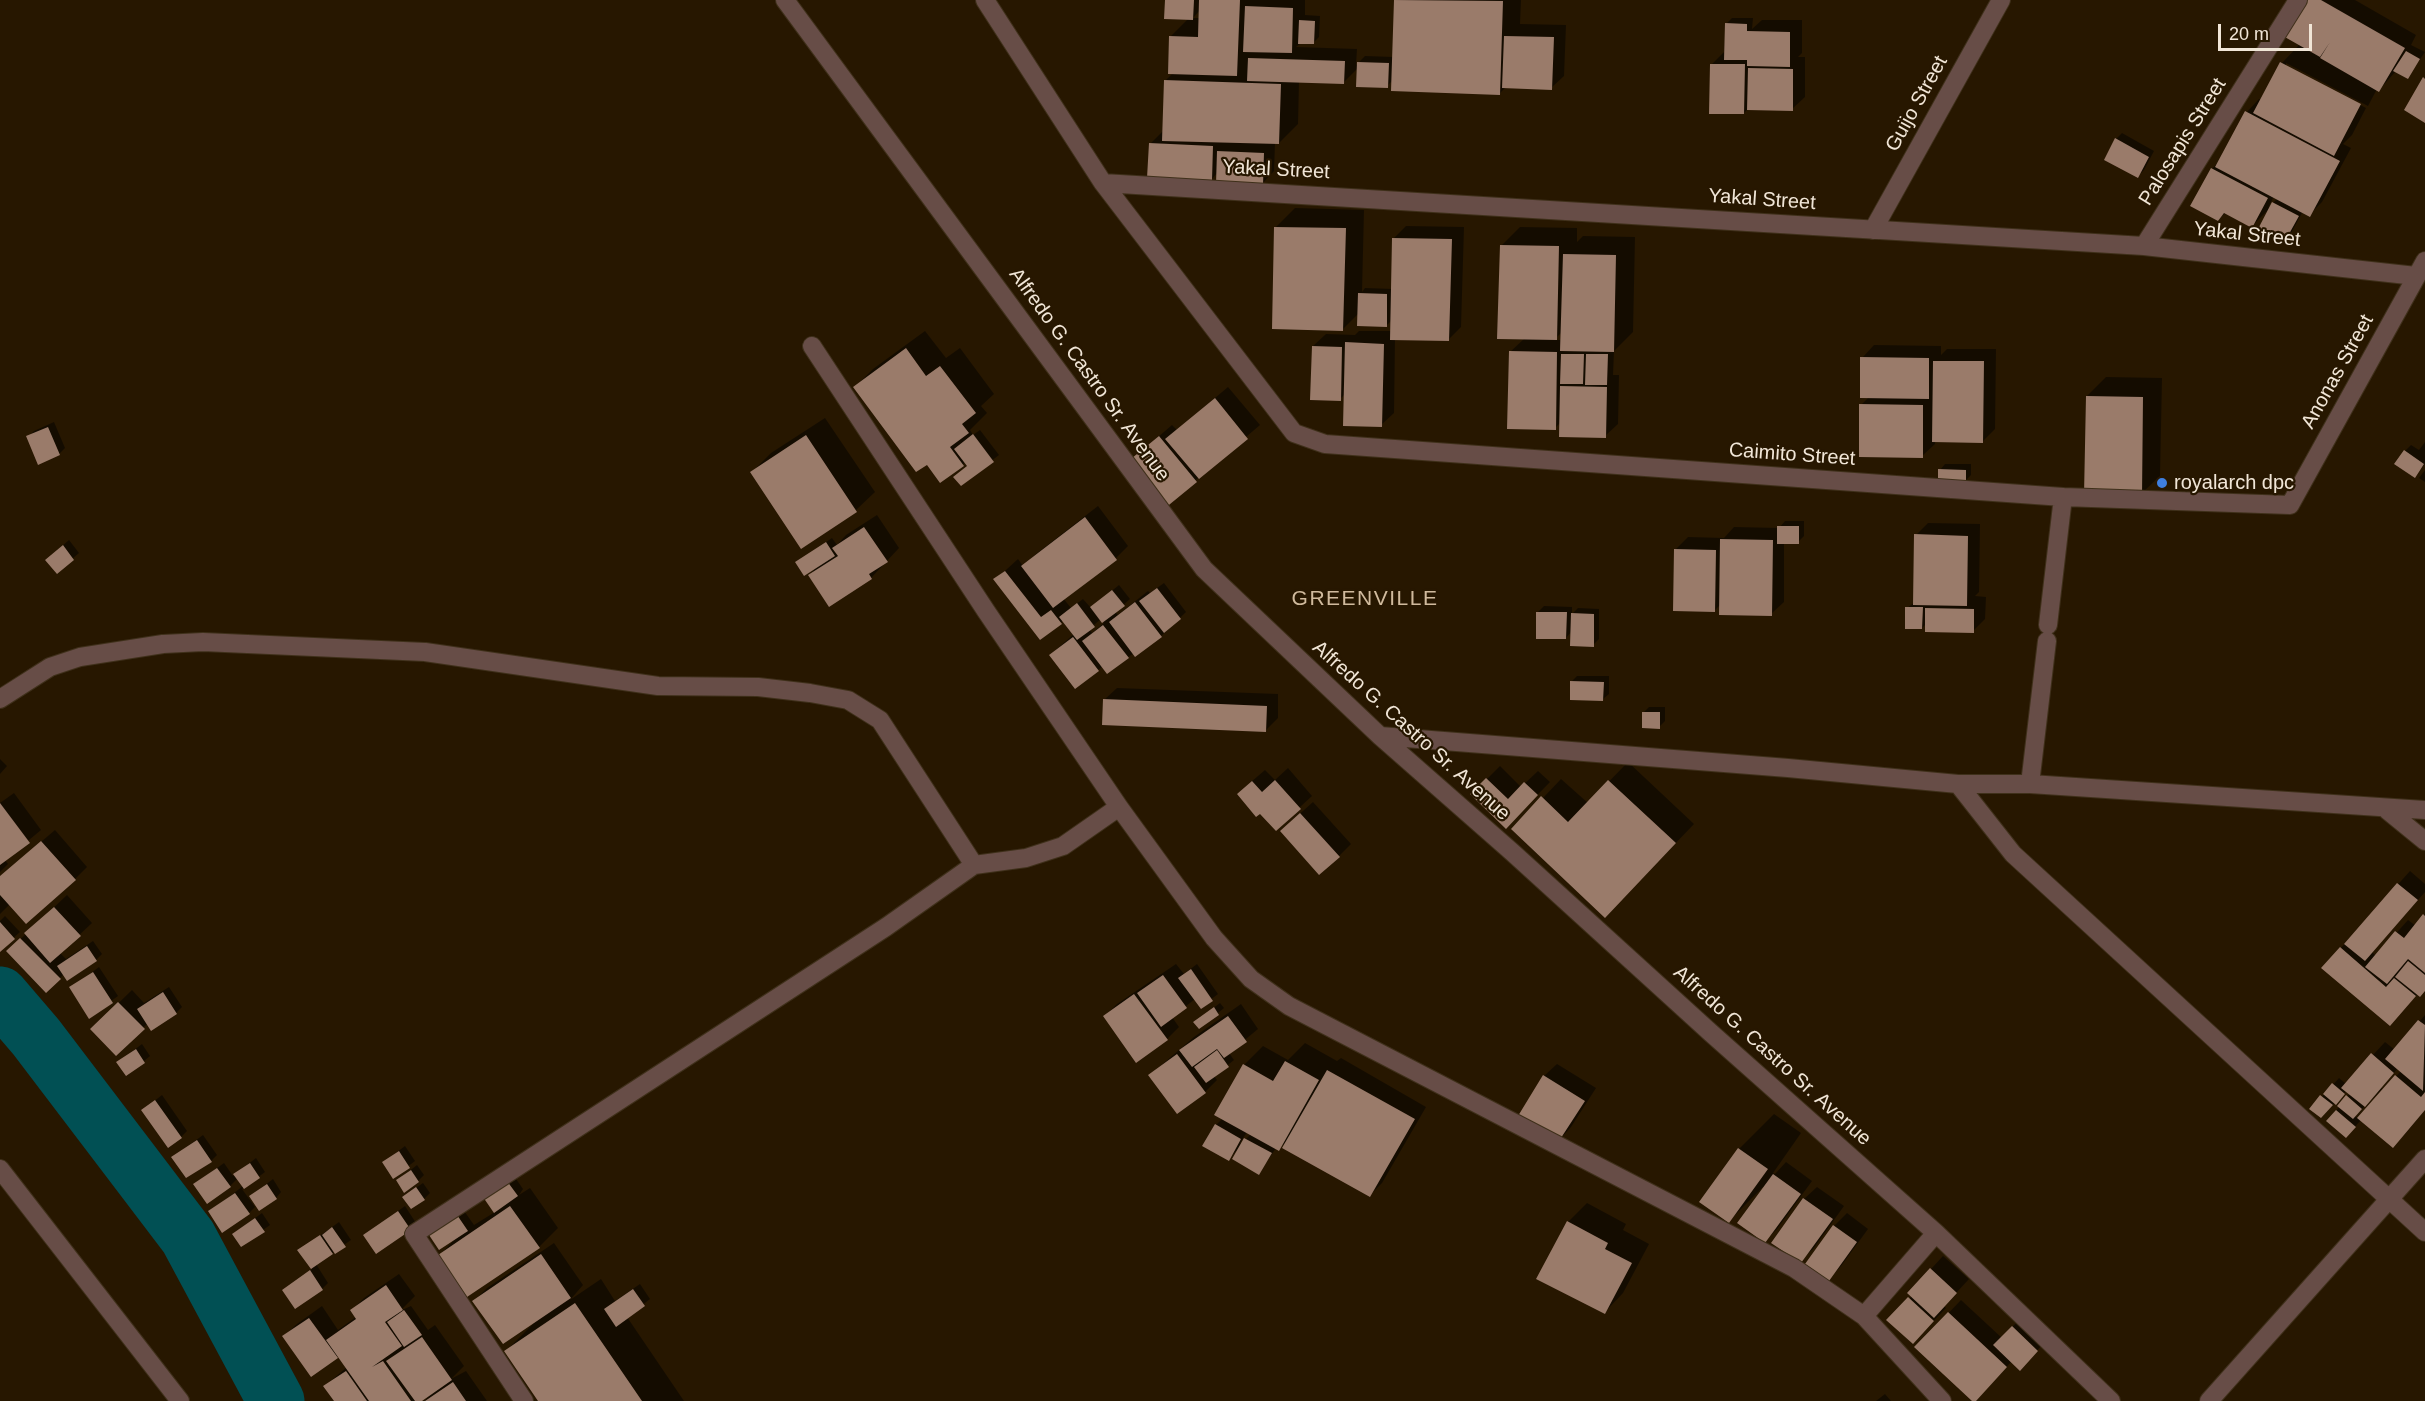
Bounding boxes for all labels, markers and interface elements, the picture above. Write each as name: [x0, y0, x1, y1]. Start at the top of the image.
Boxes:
scale bar: [2221, 12, 2316, 50]
text: 20 m: [2229, 24, 2269, 44]
street label: Guijo Street: [1881, 52, 1953, 156]
street label: Palosapis Street: [2134, 74, 2232, 210]
street label: Yakal Street: [1222, 155, 1330, 185]
street label: Yakal Street: [1708, 184, 1816, 216]
street label: Yakal Street: [2192, 217, 2302, 253]
street label: Alfredo G. Castro Sr. Avenue: [1004, 264, 1174, 486]
street label: Anonas Street: [2297, 311, 2379, 433]
street label: Caimito Street: [1728, 439, 1856, 471]
place label: royalarch dpc: [2174, 471, 2294, 495]
marker: royalarch dpc: [2155, 476, 2169, 490]
district label: GREENVILLE: [1292, 586, 1438, 612]
street label: Alfredo G. Castro Sr. Avenue: [1307, 636, 1515, 826]
street label: Alfredo G. Castro Sr. Avenue: [1668, 961, 1876, 1151]

